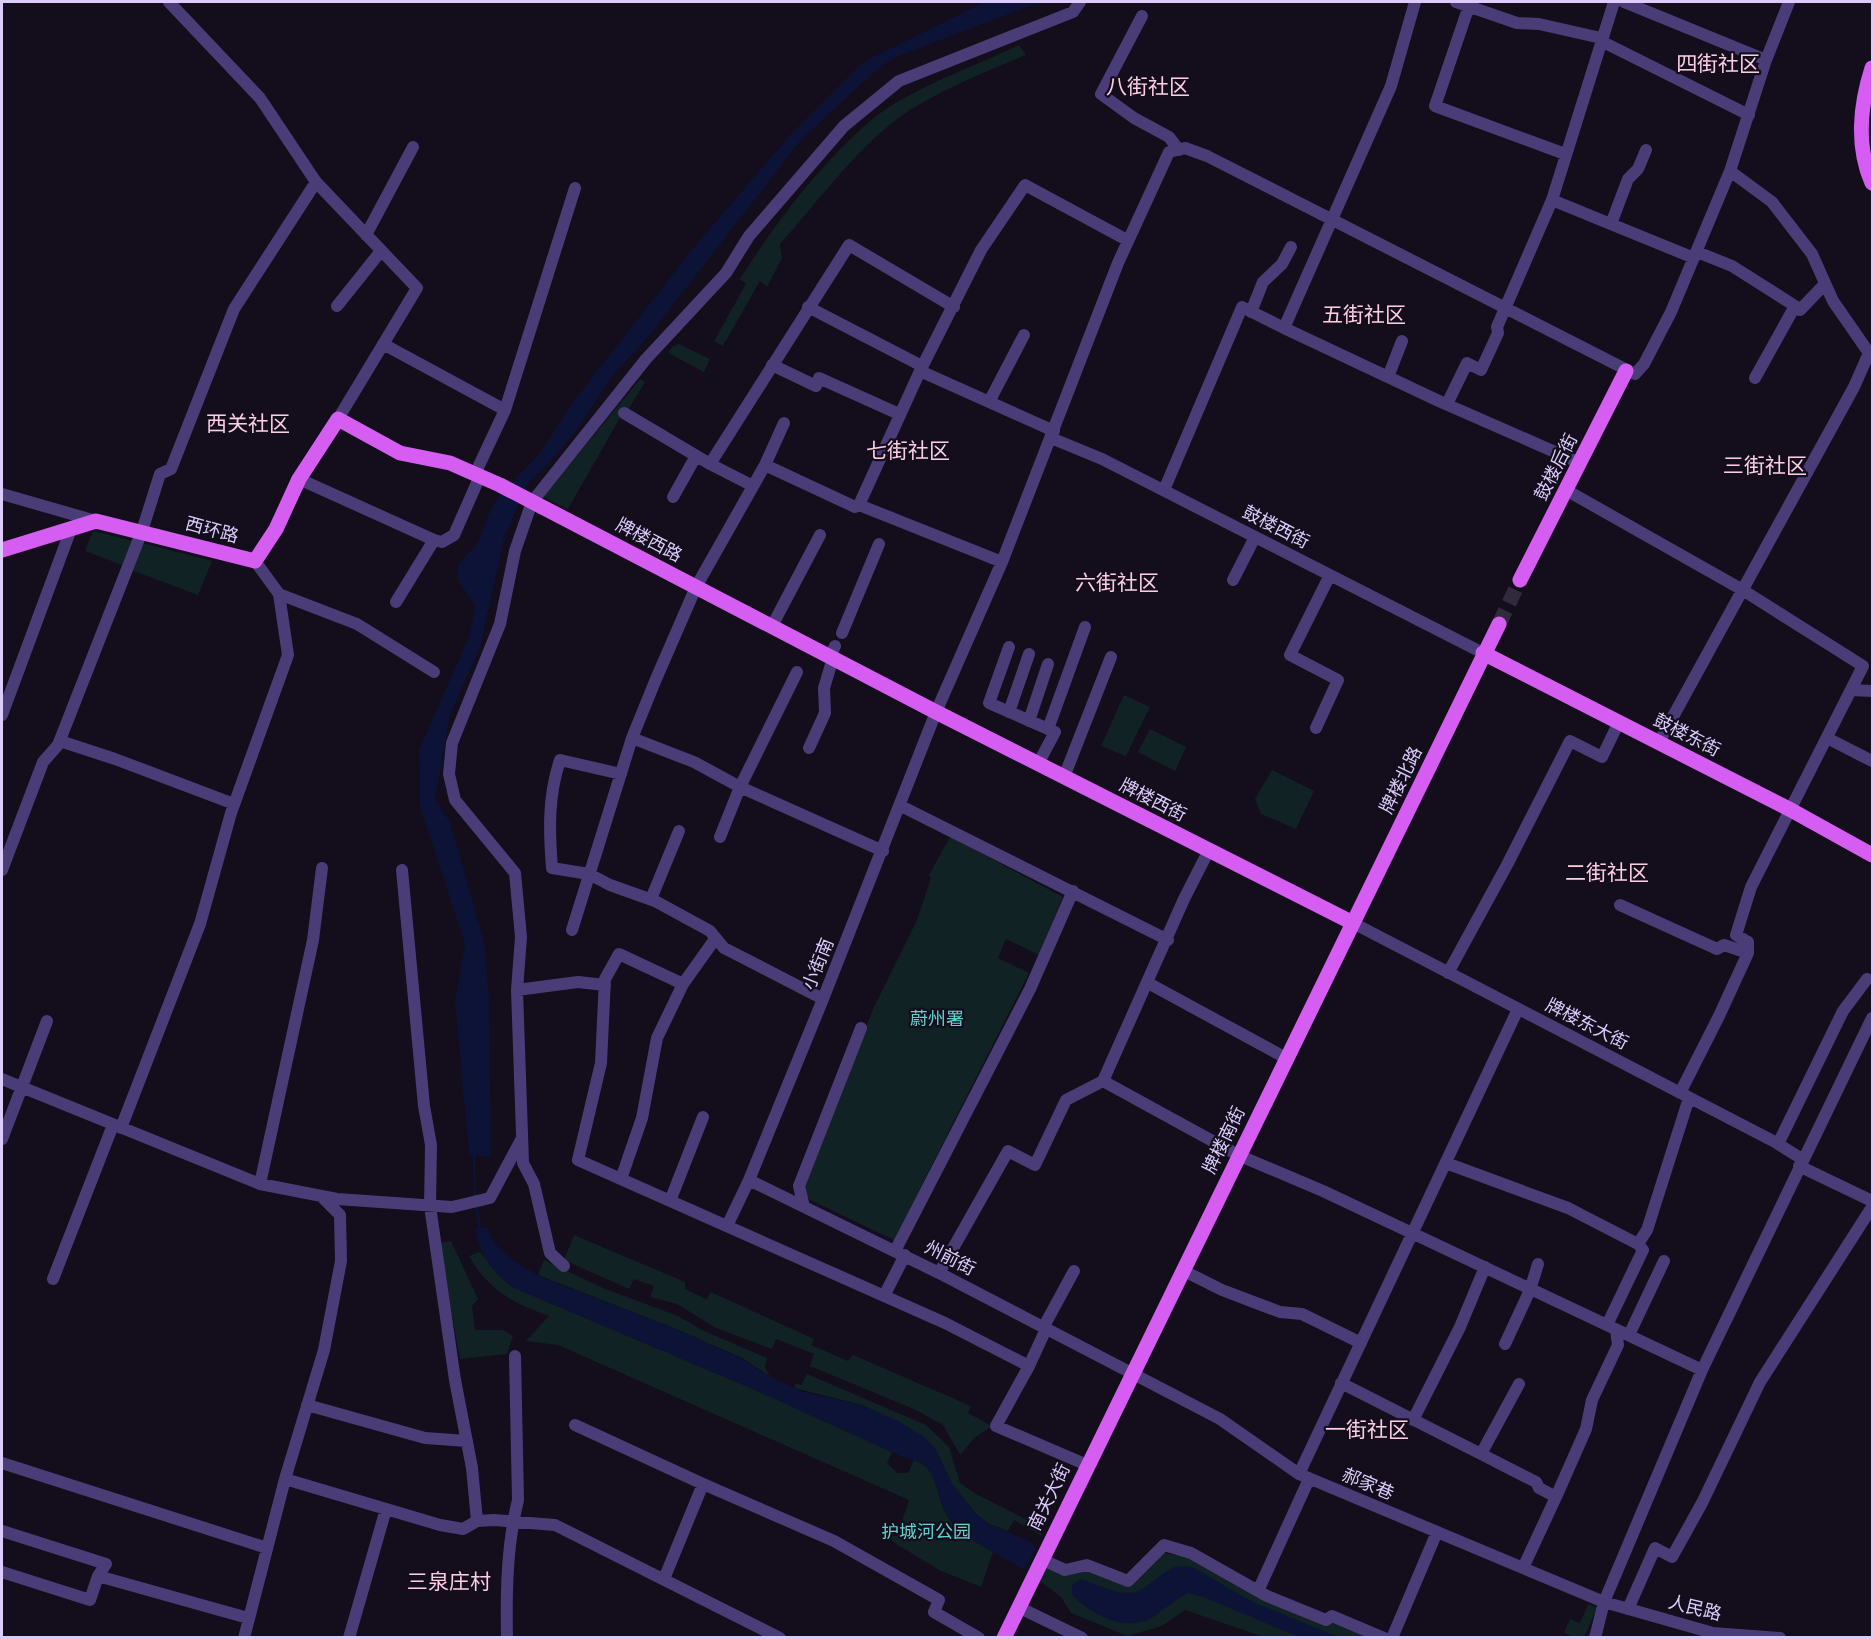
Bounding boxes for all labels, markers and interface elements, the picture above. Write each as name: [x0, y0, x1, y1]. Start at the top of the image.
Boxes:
district label: 四街社区: [1676, 52, 1760, 79]
district label: 八街社区: [1106, 75, 1190, 102]
district label: 五街社区: [1322, 303, 1406, 330]
district label: 西关社区: [206, 412, 290, 439]
street label: 鼓楼后街: [1531, 430, 1584, 505]
district label: 七街社区: [866, 439, 950, 466]
district label: 三街社区: [1723, 454, 1807, 481]
street label: 鼓楼西街: [1238, 502, 1313, 555]
street label: 西环路: [183, 513, 241, 550]
street label: 牌楼西路: [611, 514, 685, 568]
district label: 六街社区: [1075, 571, 1159, 598]
street label: 鼓楼东街: [1649, 710, 1724, 763]
street label: 牌楼北路: [1376, 743, 1428, 818]
street label: 牌楼西街: [1115, 775, 1190, 828]
district label: 二街社区: [1565, 861, 1649, 888]
street label: 小街南: [799, 935, 840, 994]
street label: 牌楼东大街: [1541, 995, 1632, 1056]
park label: 蔚州署: [910, 1009, 964, 1032]
street label: 牌楼南街: [1199, 1103, 1251, 1178]
street label: 州前街: [920, 1237, 979, 1282]
district label: 一街社区: [1325, 1418, 1409, 1445]
street label: 南关大街: [1024, 1460, 1076, 1535]
street label: 郝家巷: [1338, 1464, 1397, 1507]
park label: 护城河公园: [881, 1522, 971, 1545]
district label: 三泉庄村: [407, 1570, 491, 1597]
street label: 人民路: [1666, 1592, 1724, 1627]

